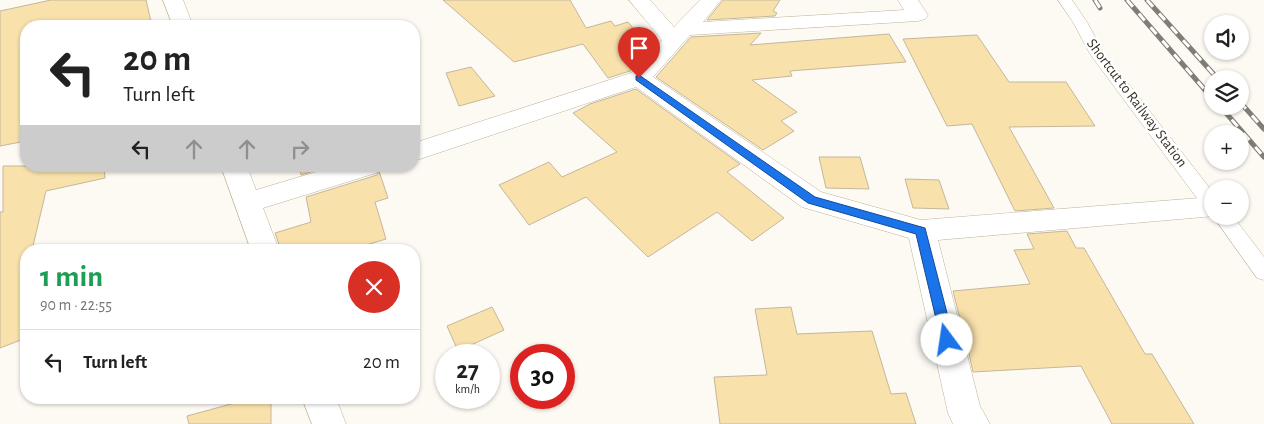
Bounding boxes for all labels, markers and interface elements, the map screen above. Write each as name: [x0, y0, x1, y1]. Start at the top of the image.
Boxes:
map controls: [1204, 15, 1249, 225]
button: sound: [1204, 15, 1249, 60]
pin: [618, 27, 660, 78]
icon: arrive: [625, 34, 653, 62]
street label: Shortcut to Railway Station: [1084, 36, 1190, 170]
icon: left: [40, 40, 105, 105]
text: 20 m: [123, 42, 191, 77]
button: layers: [1204, 70, 1249, 115]
text: Turn left: [123, 83, 195, 105]
button: +: [1204, 125, 1249, 170]
icon: left: [127, 135, 155, 163]
icon: ahead: [180, 135, 208, 163]
icon: ahead: [233, 135, 261, 163]
icon: right: [286, 135, 314, 163]
button: −: [1204, 180, 1249, 225]
button: close: [348, 261, 400, 313]
text: 1 min: [40, 262, 103, 292]
text: 90 m · 22:55: [40, 297, 112, 313]
position arrow: [920, 313, 972, 365]
speed limit sign: 30: [510, 344, 575, 409]
icon: left: [40, 348, 68, 376]
text: Turn left: [83, 353, 147, 372]
text: 20 m: [363, 353, 400, 372]
text: 27: [456, 358, 479, 383]
text: km/h: [455, 383, 480, 395]

